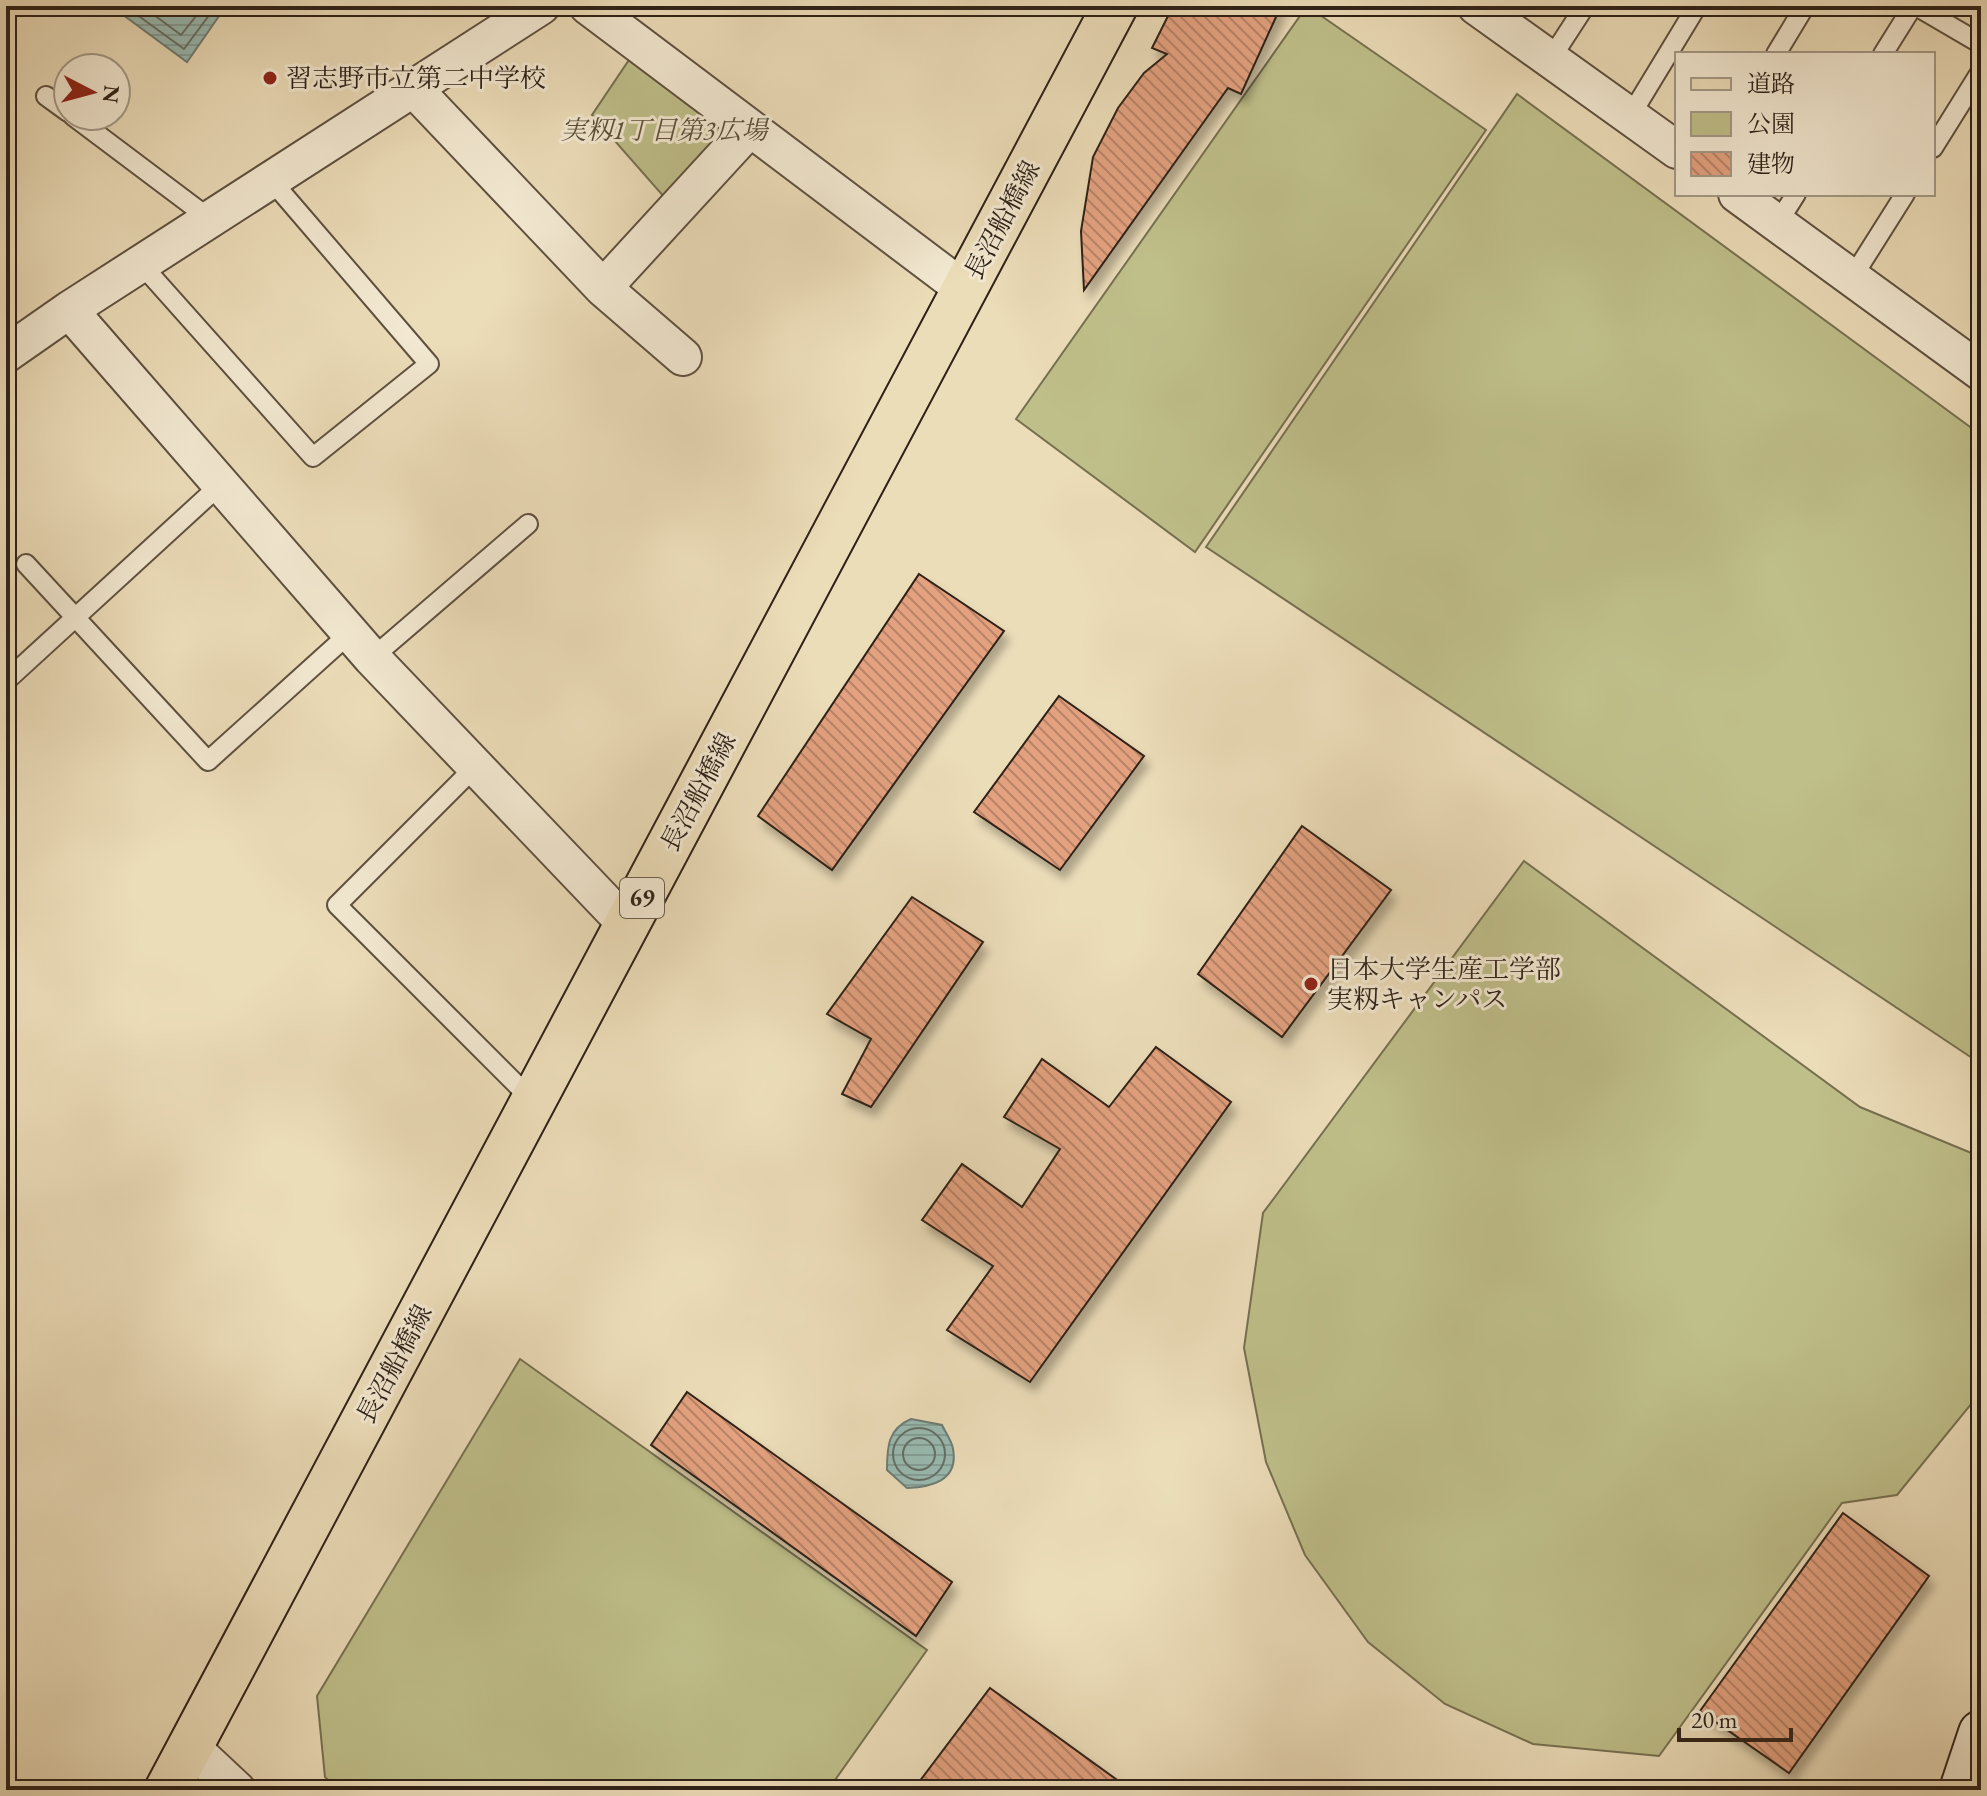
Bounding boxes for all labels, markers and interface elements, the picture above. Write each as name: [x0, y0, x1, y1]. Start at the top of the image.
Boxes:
north arrow: [52, 52, 132, 132]
legend: [1675, 52, 1935, 196]
place label: 習志野市立第二中学校: [286, 61, 546, 95]
text: 道路: [1747, 68, 1795, 99]
marker: 習志野市立第二中学校: [261, 69, 279, 87]
text: N: [96, 84, 127, 105]
text: 公園: [1747, 108, 1795, 139]
park label: 実籾1丁目第3広場: [561, 113, 769, 147]
text: 建物: [1747, 148, 1795, 179]
street label: 長沼船橋線: [956, 155, 1048, 285]
street label: 長沼船橋線: [652, 727, 744, 857]
road number: 69: [620, 878, 664, 918]
place label: 日本大学生産工学部 実籾キャンパス: [1327, 952, 1561, 1016]
marker: 日本大学生産工学部 実籾キャンパス: [1302, 975, 1320, 993]
street label: 長沼船橋線: [348, 1299, 440, 1429]
scale bar: [1679, 1692, 1791, 1742]
text: 20 m: [1691, 1704, 1738, 1735]

